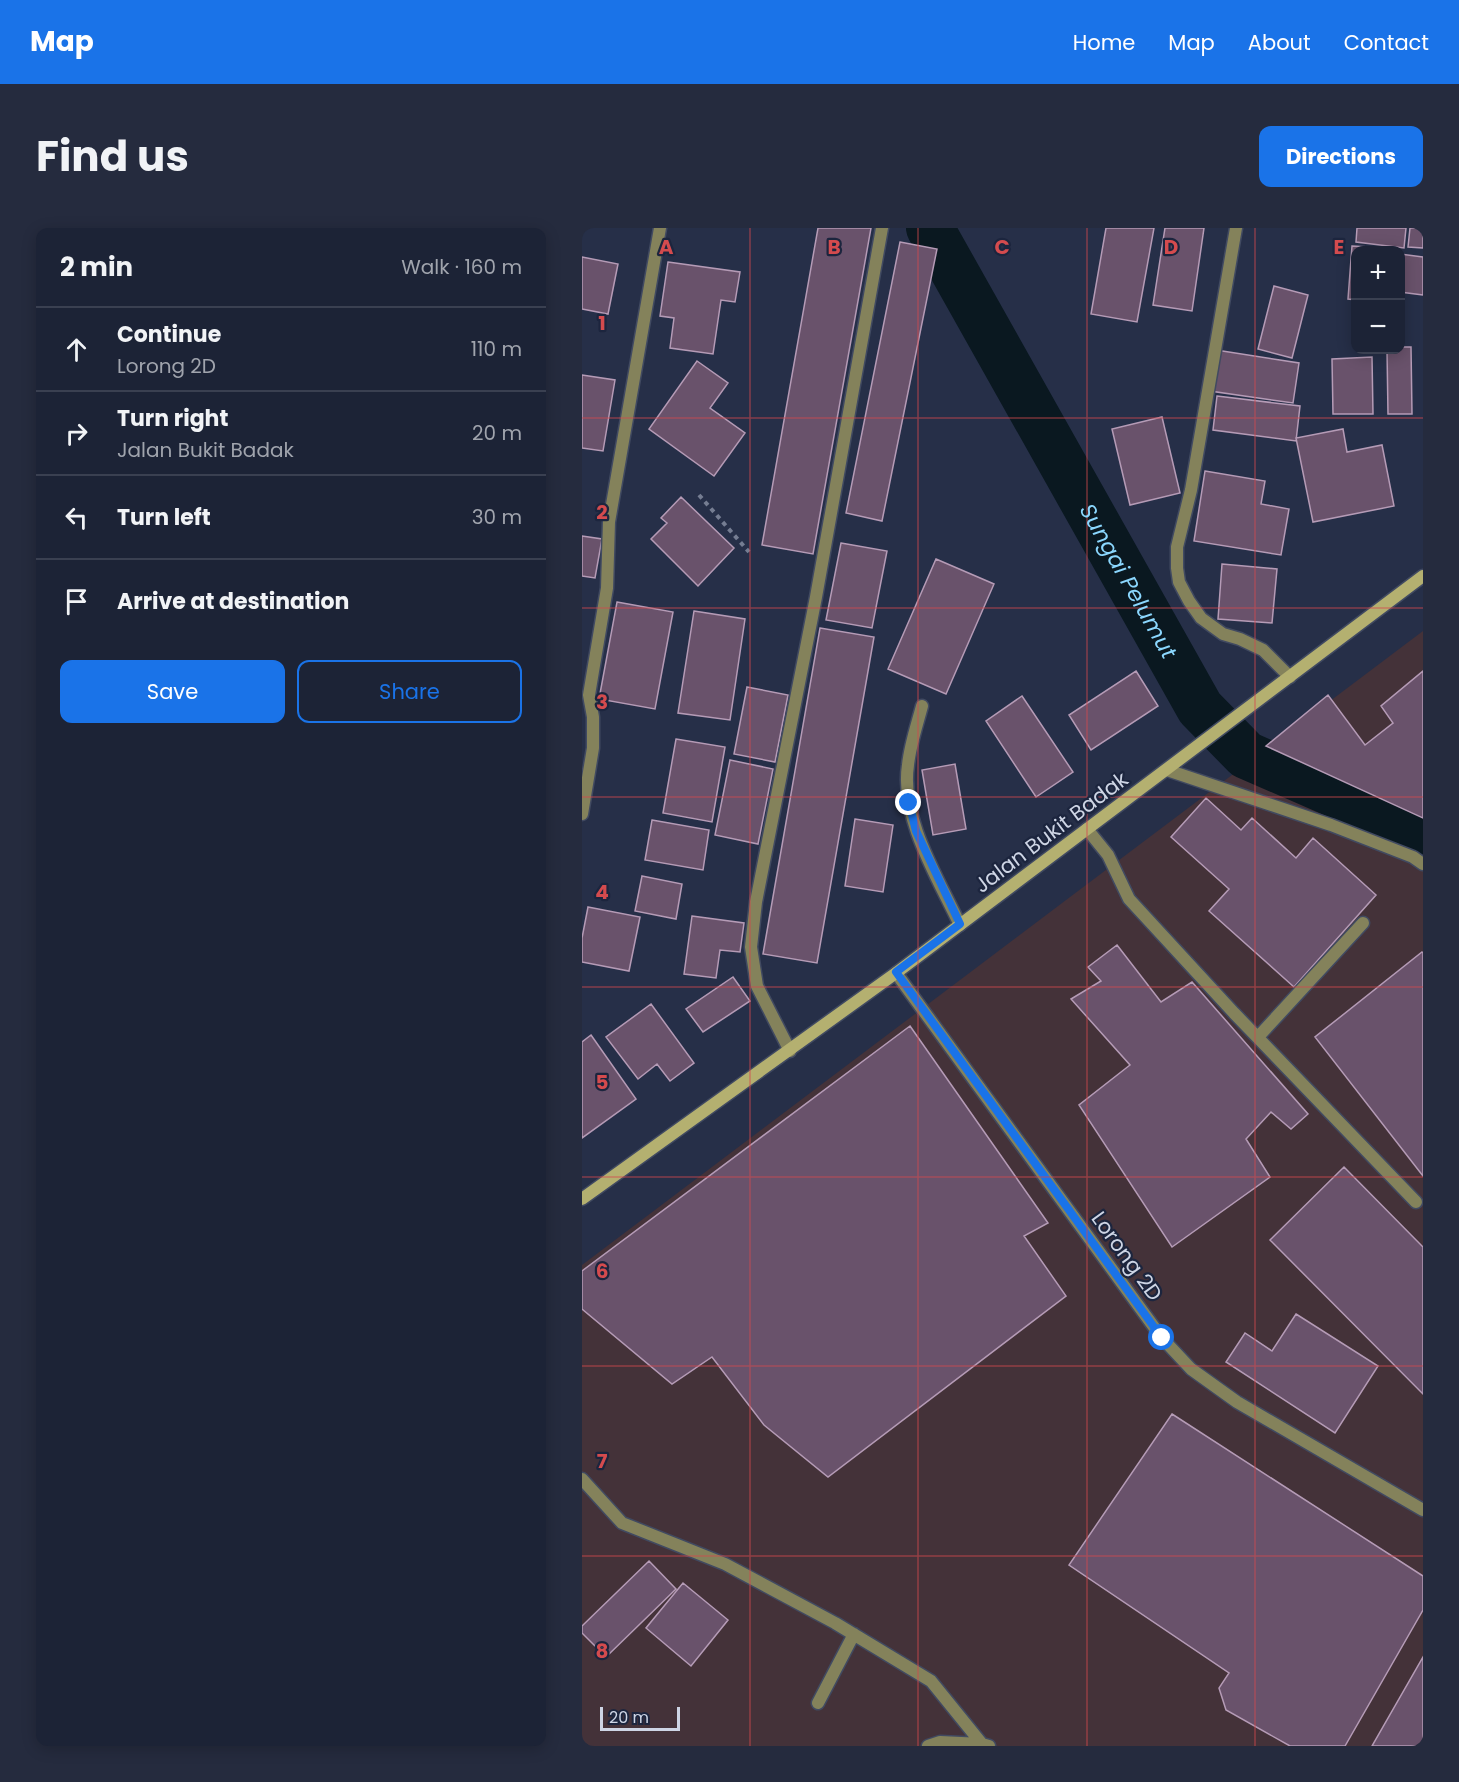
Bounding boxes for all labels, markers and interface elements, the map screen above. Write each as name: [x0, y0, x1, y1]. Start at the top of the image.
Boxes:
text: Map: [30, 22, 94, 61]
text: Home: [1073, 28, 1135, 57]
text: Map: [1168, 28, 1215, 57]
text: About: [1248, 28, 1311, 57]
text: Contact: [1344, 28, 1429, 57]
button: Directions: [1259, 126, 1423, 187]
text: Find us: [36, 127, 189, 186]
text: A: [659, 233, 674, 261]
text: B: [827, 233, 841, 261]
text: C: [994, 233, 1010, 261]
text: D: [1164, 233, 1178, 261]
text: E: [1334, 233, 1344, 261]
map controls: [1351, 246, 1405, 354]
button: +: [1351, 246, 1405, 300]
text: 2 min: [60, 249, 133, 285]
text: Walk · 160 m: [401, 253, 522, 281]
button: −: [1351, 300, 1405, 354]
text: 1: [598, 309, 606, 337]
text: Continue: [117, 319, 221, 350]
icon: ahead: [60, 333, 93, 366]
text: 110 m: [471, 335, 522, 363]
text: Lorong 2D: [117, 352, 216, 380]
text: Turn right: [117, 403, 228, 434]
icon: right: [60, 417, 93, 450]
text: 20 m: [472, 419, 522, 447]
text: Jalan Bukit Badak: [117, 436, 294, 464]
text: 2: [596, 498, 608, 526]
water label: Sungai Pelumut: [1073, 498, 1185, 665]
icon: left: [60, 501, 93, 534]
text: Turn left: [117, 502, 211, 533]
text: 30 m: [472, 503, 522, 531]
icon: arrive: [60, 585, 93, 618]
text: Arrive at destination: [117, 586, 349, 617]
button: Save: [60, 660, 285, 723]
button: Share: [297, 660, 522, 723]
text: 3: [596, 688, 608, 716]
street label: Jalan Bukit Badak: [968, 764, 1134, 899]
route end: [895, 789, 921, 815]
text: 4: [595, 878, 609, 906]
text: 5: [596, 1068, 609, 1096]
street label: Lorong 2D: [1085, 1205, 1169, 1307]
text: 6: [596, 1257, 608, 1285]
route start: [1148, 1324, 1174, 1350]
text: 7: [597, 1447, 608, 1475]
text: 8: [596, 1637, 608, 1665]
scale bar: [600, 1704, 680, 1732]
text: 20 m: [609, 1706, 649, 1729]

